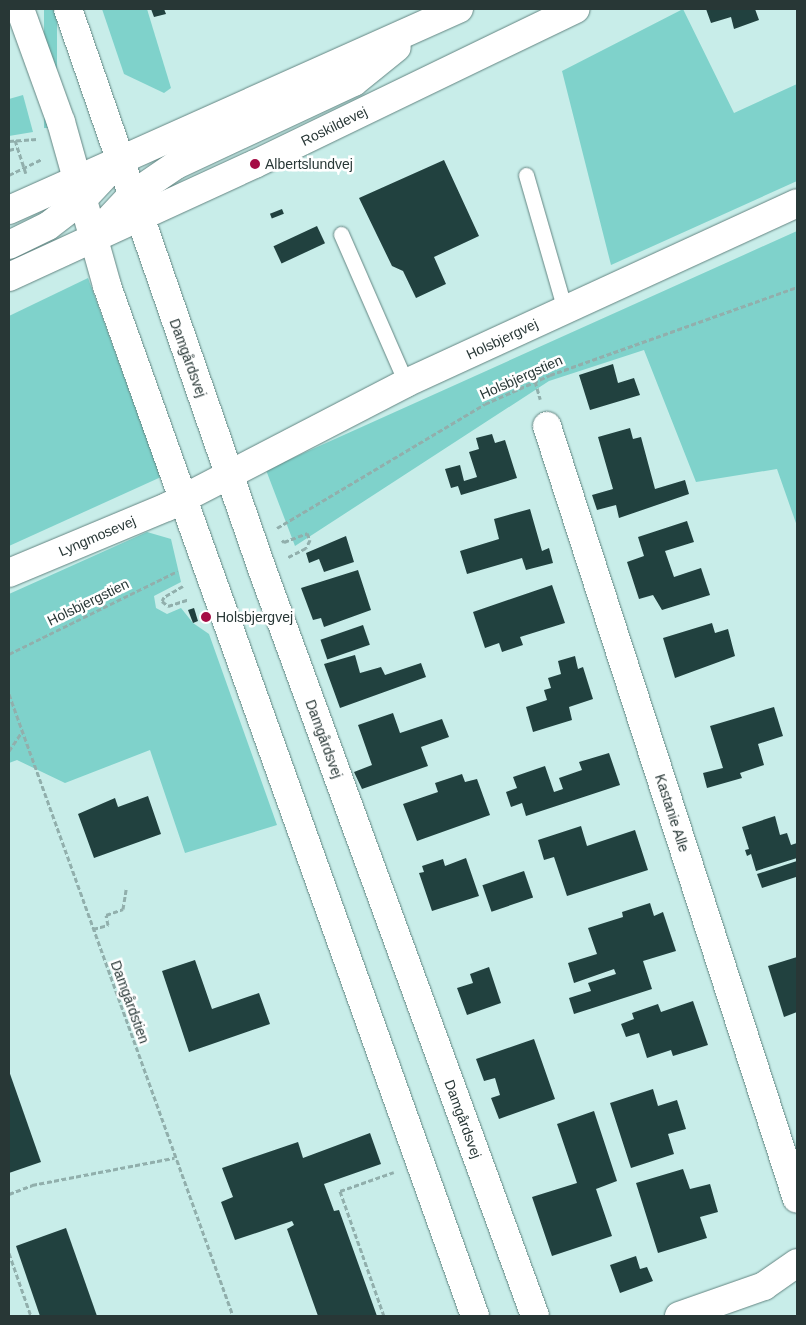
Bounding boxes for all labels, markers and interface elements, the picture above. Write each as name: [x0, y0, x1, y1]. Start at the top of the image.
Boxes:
street label: Roskildevej: [298, 103, 370, 149]
place label: Albertslundvej: [265, 156, 353, 172]
marker: Albertslundvej: [249, 158, 261, 170]
street label: Holsbjergvej: [464, 315, 540, 363]
street label: Damgårdsvej: [166, 316, 210, 400]
street label: Holsbjergstien: [477, 351, 565, 403]
street label: Lyngmosevej: [56, 512, 138, 560]
street label: Holsbjergstien: [44, 575, 132, 629]
place label: Holsbjergvej: [216, 609, 293, 625]
marker: Holsbjergvej: [200, 611, 212, 623]
street label: Damgårdsvej: [302, 697, 346, 781]
street label: Kastanie Alle: [651, 772, 693, 854]
street label: Damgårdstien: [107, 958, 153, 1046]
street label: Damgårdsvej: [441, 1077, 485, 1161]

